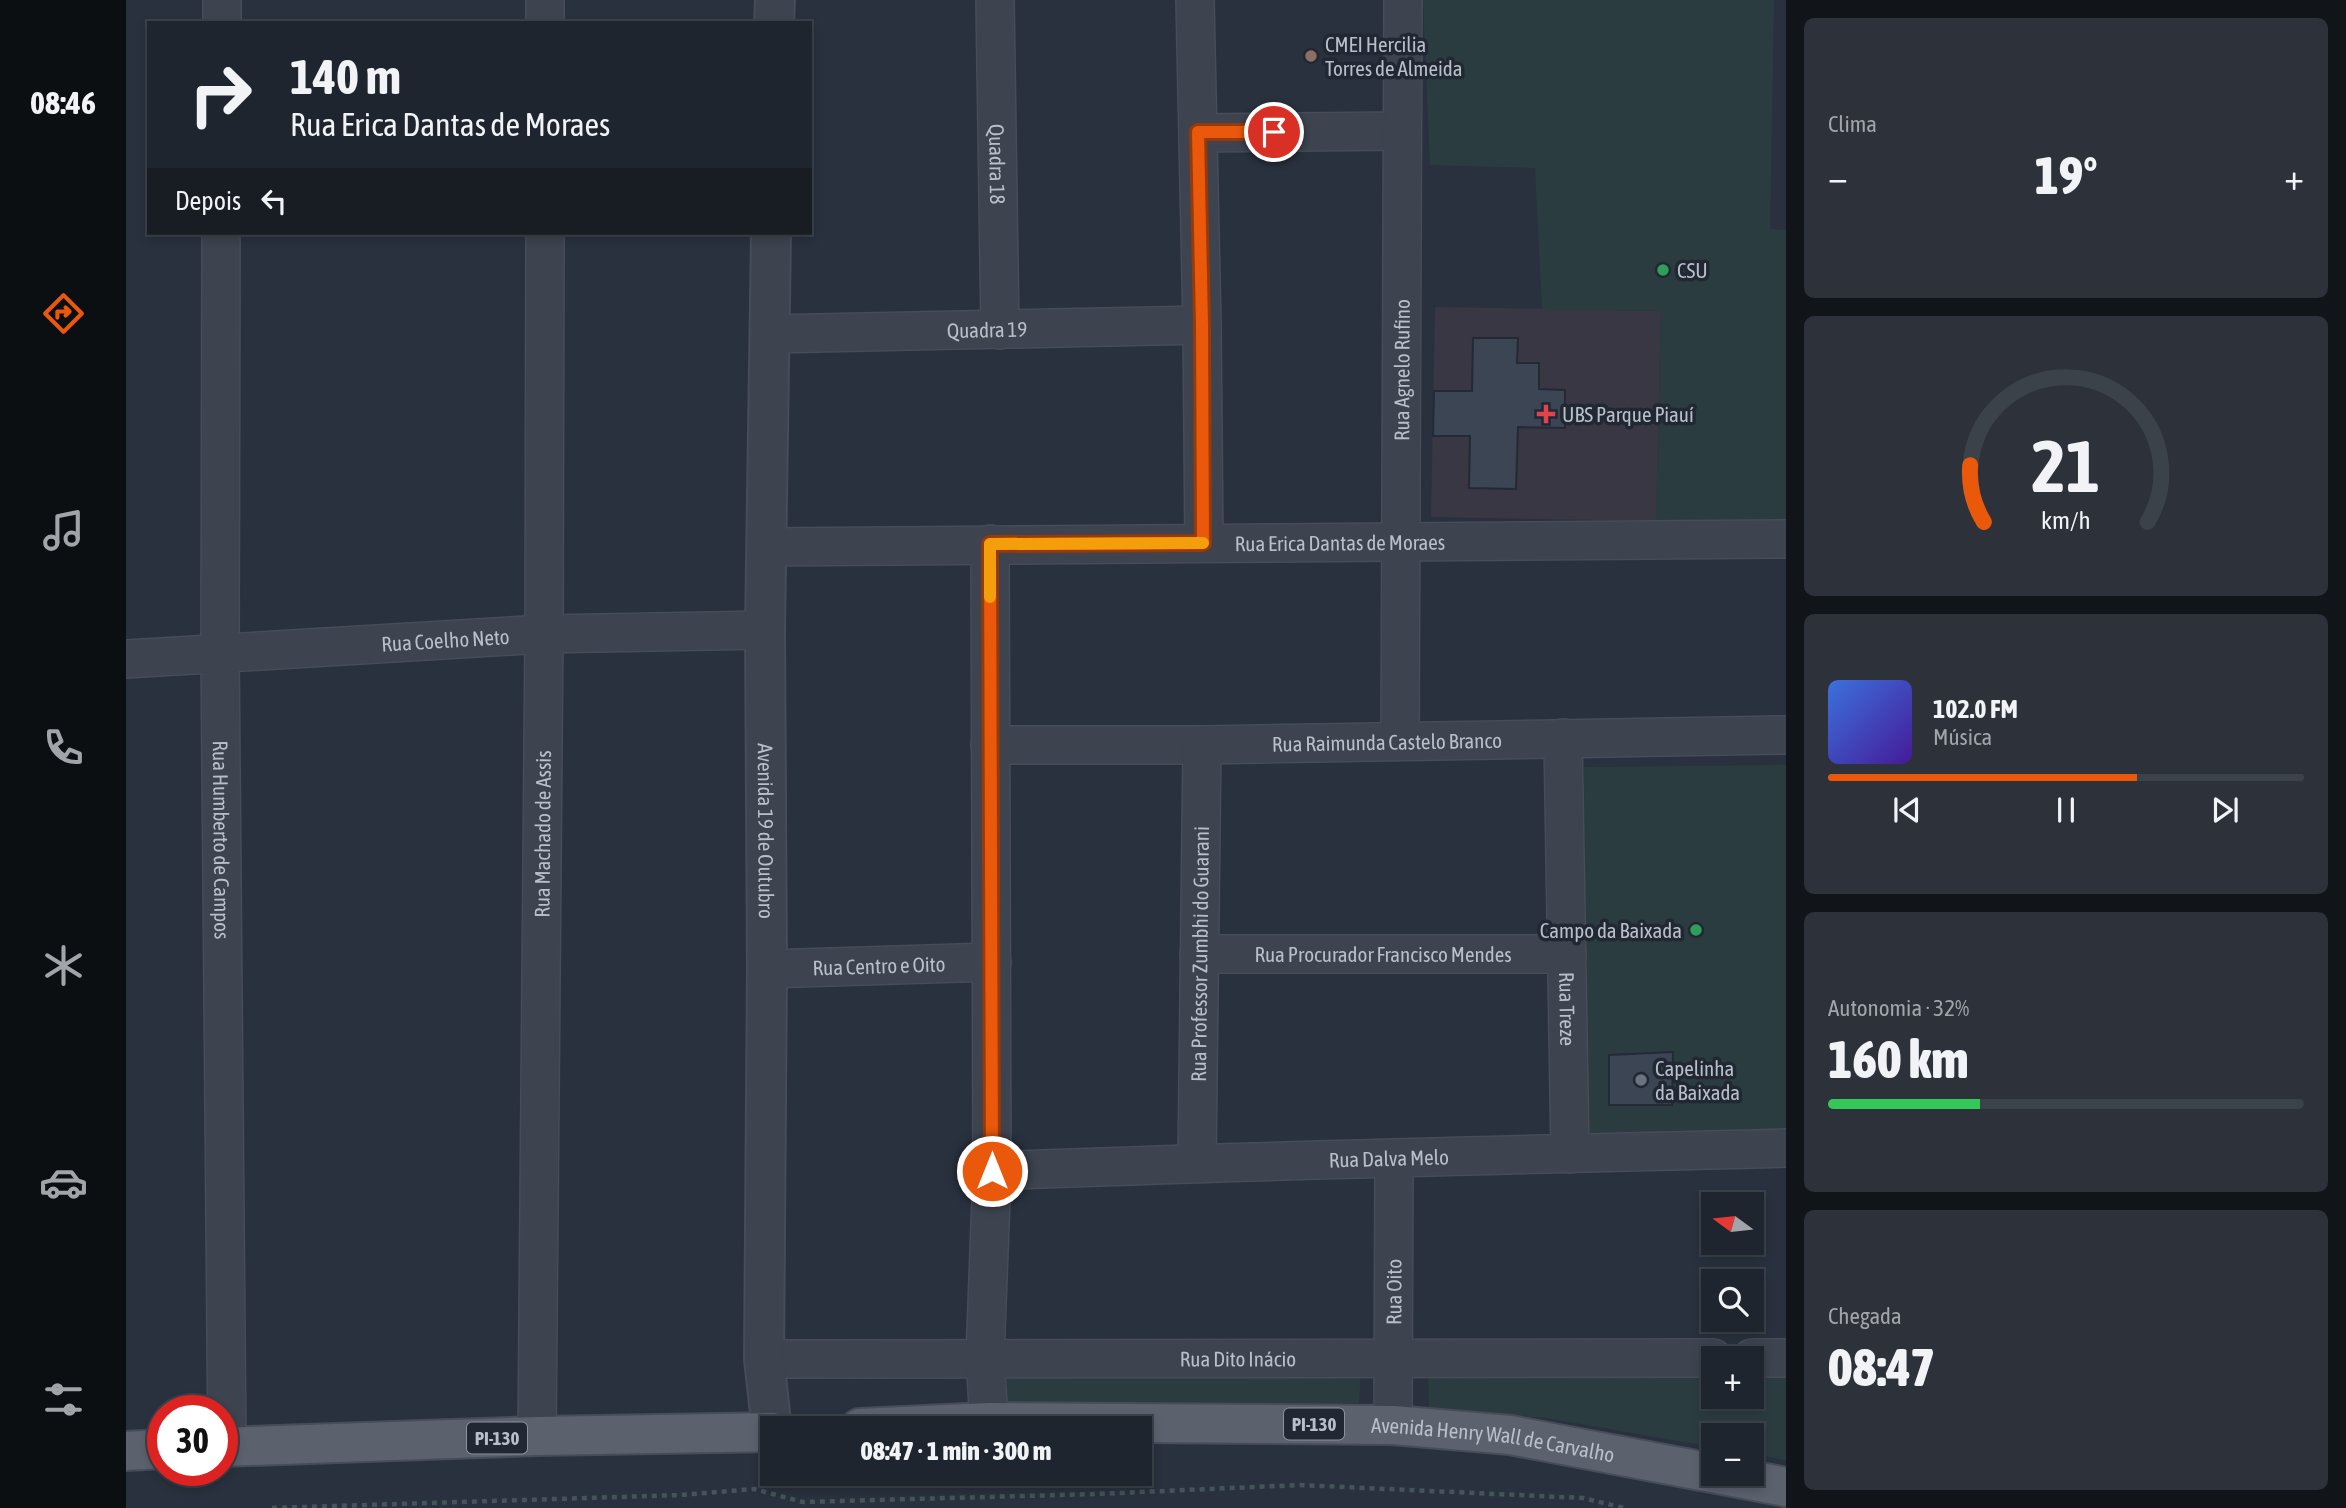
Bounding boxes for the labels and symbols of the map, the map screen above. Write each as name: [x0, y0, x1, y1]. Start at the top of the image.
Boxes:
place label: CMEI Hercilia Torres de Almeida: [1325, 32, 1462, 80]
marker: CMEI Hercilia Torres de Almeida: [1303, 48, 1319, 64]
pin: [1244, 102, 1304, 162]
street label: Quadra 18: [985, 124, 1010, 204]
place label: CSU: [1677, 258, 1708, 282]
marker: CSU: [1655, 262, 1671, 278]
street label: Rua Agnelo Rufino: [1389, 299, 1414, 441]
street label: Quadra 19: [947, 317, 1027, 342]
place label: UBS Parque Piauí: [1562, 402, 1694, 426]
marker: UBS Parque Piauí: [1536, 404, 1556, 424]
street label: Rua Erica Dantas de Moraes: [1235, 530, 1445, 555]
street label: Rua Coelho Neto: [381, 624, 510, 656]
street label: Rua Raimunda Castelo Branco: [1272, 728, 1502, 756]
street label: Rua Humberto de Campos: [209, 740, 235, 940]
street label: Avenida 19 de Outubro: [754, 743, 779, 919]
street label: Rua Machado de Assis: [530, 750, 555, 918]
street label: Rua Professor Zumbhi do Guarani: [1186, 826, 1213, 1082]
place label: Campo da Baixada: [1540, 918, 1682, 942]
marker: Campo da Baixada: [1688, 922, 1704, 938]
street label: Rua Procurador Francisco Mendes: [1254, 942, 1512, 966]
street label: Rua Centro e Oito: [812, 951, 946, 980]
street label: Rua Treze: [1555, 972, 1580, 1046]
place label: Capelinha da Baixada: [1655, 1056, 1740, 1104]
marker: Capelinha da Baixada: [1633, 1072, 1649, 1088]
position arrow: [955, 1134, 1029, 1208]
street label: Rua Dalva Melo: [1328, 1144, 1449, 1172]
north arrow: [1701, 1192, 1764, 1255]
street label: Rua Oito: [1381, 1259, 1406, 1325]
street label: Rua Dito Inácio: [1180, 1346, 1296, 1371]
speed limit sign: 30: [147, 1395, 238, 1486]
road number: PI-130: [1284, 1408, 1344, 1440]
street label: Avenida Henry Wall de Carvalho: [1371, 1413, 1617, 1466]
road number: PI-130: [467, 1422, 527, 1454]

